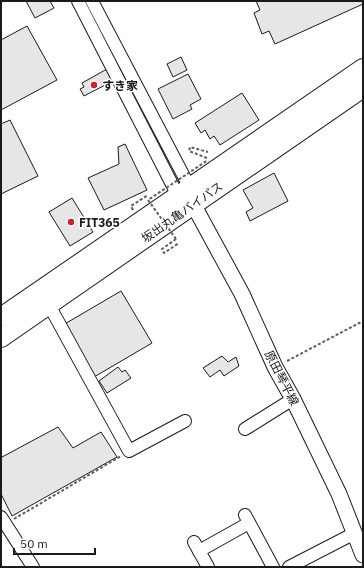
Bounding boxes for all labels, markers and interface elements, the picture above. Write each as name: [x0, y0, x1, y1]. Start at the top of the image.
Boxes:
place label: すき家: [102, 78, 138, 93]
marker: すき家: [89, 80, 99, 90]
street label: 坂出丸亀バイパス: [138, 178, 226, 246]
place label: FIT365: [79, 215, 120, 230]
marker: FIT365: [66, 217, 76, 227]
street label: 原田琴平線: [262, 348, 302, 408]
scale bar: [14, 530, 95, 556]
text: 50 m: [20, 536, 48, 551]

